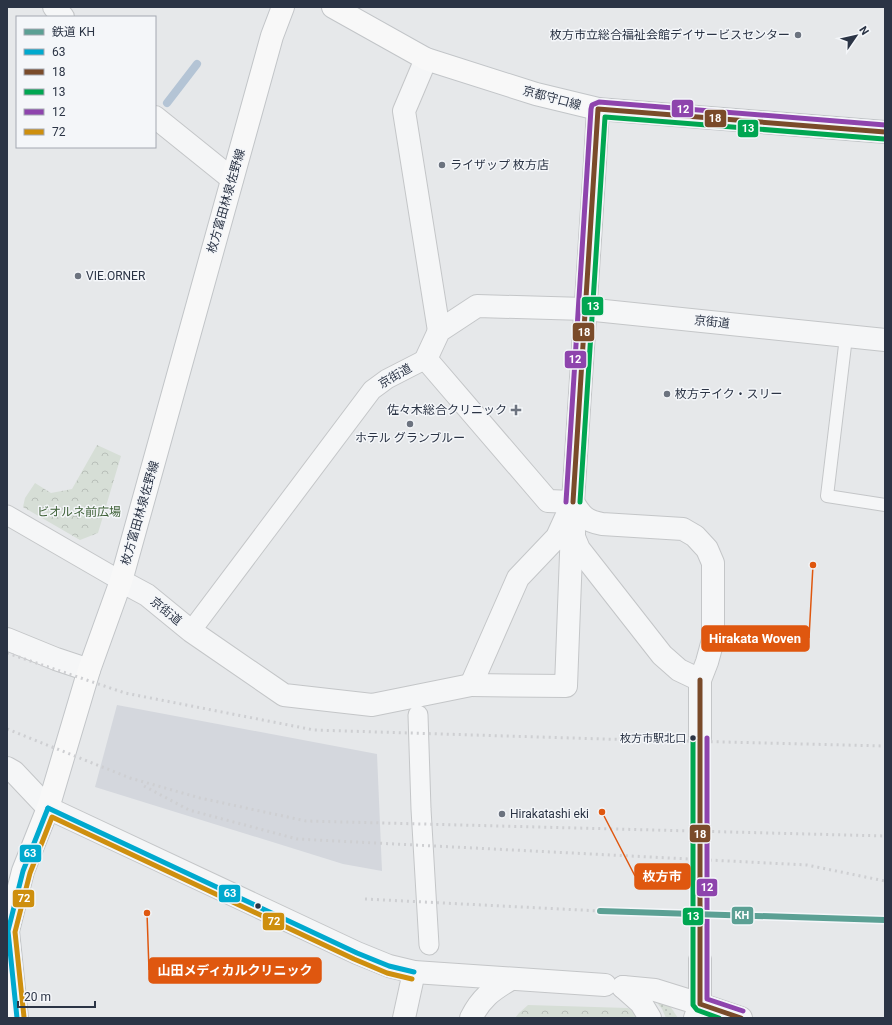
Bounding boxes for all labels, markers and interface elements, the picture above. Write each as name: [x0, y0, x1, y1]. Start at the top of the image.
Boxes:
legend: [16, 16, 156, 148]
north arrow: [836, 16, 876, 56]
text: N: [856, 24, 872, 38]
text: 鉄道 KH: [52, 25, 95, 39]
place label: 枚方市立総合福祉会館デイサービスセンター: [550, 28, 790, 42]
marker: 枚方市立総合福祉会館デイサービスセンター: [793, 30, 803, 40]
text: 63: [52, 45, 66, 59]
text: 18: [52, 65, 66, 79]
street label: 京都守口線: [521, 83, 583, 113]
text: 13: [52, 85, 66, 99]
line badge: 12: [671, 99, 694, 118]
text: 12: [677, 103, 689, 116]
text: 12: [52, 105, 66, 119]
line badge: 18: [704, 109, 727, 128]
text: 18: [709, 112, 721, 125]
line badge: 13: [737, 119, 759, 138]
text: 13: [742, 122, 754, 135]
text: 72: [52, 125, 66, 139]
street label: 枚方富田林泉佐野線: [204, 147, 248, 255]
place label: ライザップ 枚方店: [450, 158, 549, 172]
marker: ライザップ 枚方店: [437, 160, 447, 170]
place label: VIE.ORNER: [86, 269, 146, 283]
marker: VIE.ORNER: [73, 271, 83, 281]
line badge: 13: [581, 296, 604, 316]
text: 13: [587, 300, 599, 313]
street label: 京街道: [693, 313, 731, 331]
line badge: 18: [572, 322, 595, 342]
text: 18: [578, 326, 590, 339]
line badge: 12: [564, 350, 587, 369]
text: 12: [569, 353, 581, 366]
street label: 京街道: [376, 361, 414, 391]
place label: 枚方テイク・スリー: [675, 387, 783, 401]
marker: 枚方テイク・スリー: [662, 389, 672, 399]
place label: 佐々木総合クリニック: [387, 403, 507, 417]
marker: 佐々木総合クリニック: [510, 404, 522, 416]
marker: ホテル グランブルー: [405, 419, 415, 429]
place label: ホテル グランブルー: [355, 431, 465, 445]
street label: 枚方富田林泉佐野線: [118, 459, 162, 567]
park label: ビオルネ前広場: [37, 505, 121, 519]
street label: 京街道: [148, 594, 184, 628]
callout: Hirakata Woven: [702, 626, 809, 651]
text: Hirakata Woven: [709, 631, 801, 646]
place label: 枚方市駅北口: [620, 732, 686, 745]
marker: 枚方市駅北口: [688, 733, 698, 743]
place label: Hirakatashi eki: [510, 807, 589, 821]
marker: Hirakatashi eki: [497, 809, 507, 819]
line badge: 18: [689, 824, 711, 843]
text: 18: [694, 828, 706, 841]
line badge: 63: [19, 844, 42, 863]
text: 63: [24, 847, 36, 860]
callout: 枚方市: [635, 864, 690, 889]
text: 枚方市: [642, 869, 682, 884]
line badge: 12: [696, 878, 718, 897]
text: 12: [701, 881, 713, 894]
line badge: 63: [218, 884, 241, 903]
text: 63: [224, 887, 236, 900]
line badge: 72: [12, 889, 35, 908]
text: 72: [18, 892, 30, 905]
unlabelled marker: [253, 901, 263, 911]
line badge: KH: [731, 906, 754, 925]
line badge: 13: [682, 907, 704, 926]
text: KH: [735, 909, 750, 922]
text: 13: [687, 910, 699, 923]
line badge: 72: [262, 912, 285, 931]
text: 72: [268, 915, 280, 928]
callout: 山田メディカルクリニック: [149, 958, 321, 983]
text: 山田メディカルクリニック: [157, 963, 313, 978]
scale bar: [18, 983, 95, 1009]
text: 20 m: [24, 990, 51, 1004]

